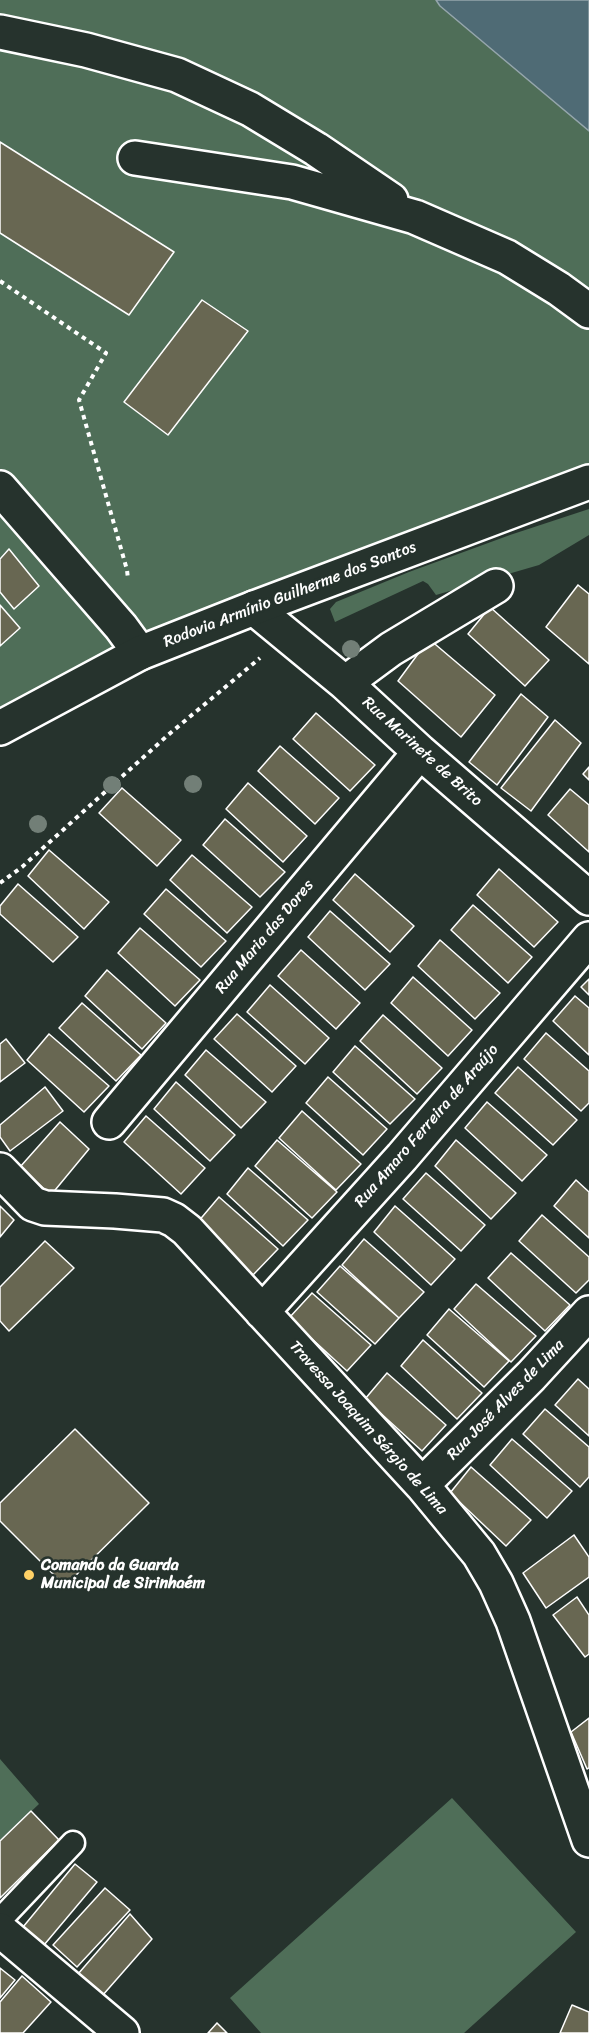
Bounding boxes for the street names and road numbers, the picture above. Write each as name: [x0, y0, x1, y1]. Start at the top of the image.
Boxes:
street label: Rodovia Armínio Guilherme dos Santos: [161, 538, 419, 652]
street label: Rua Marinete de Brito: [358, 693, 486, 811]
street label: Rua Maria das Dores: [212, 876, 318, 998]
street label: Rua Amaro Ferreira de Araújo: [351, 1041, 503, 1211]
street label: Rua José Alves de Lima: [443, 1336, 569, 1464]
street label: Travessa Joaquim Sérgio de Lima: [285, 1337, 451, 1519]

